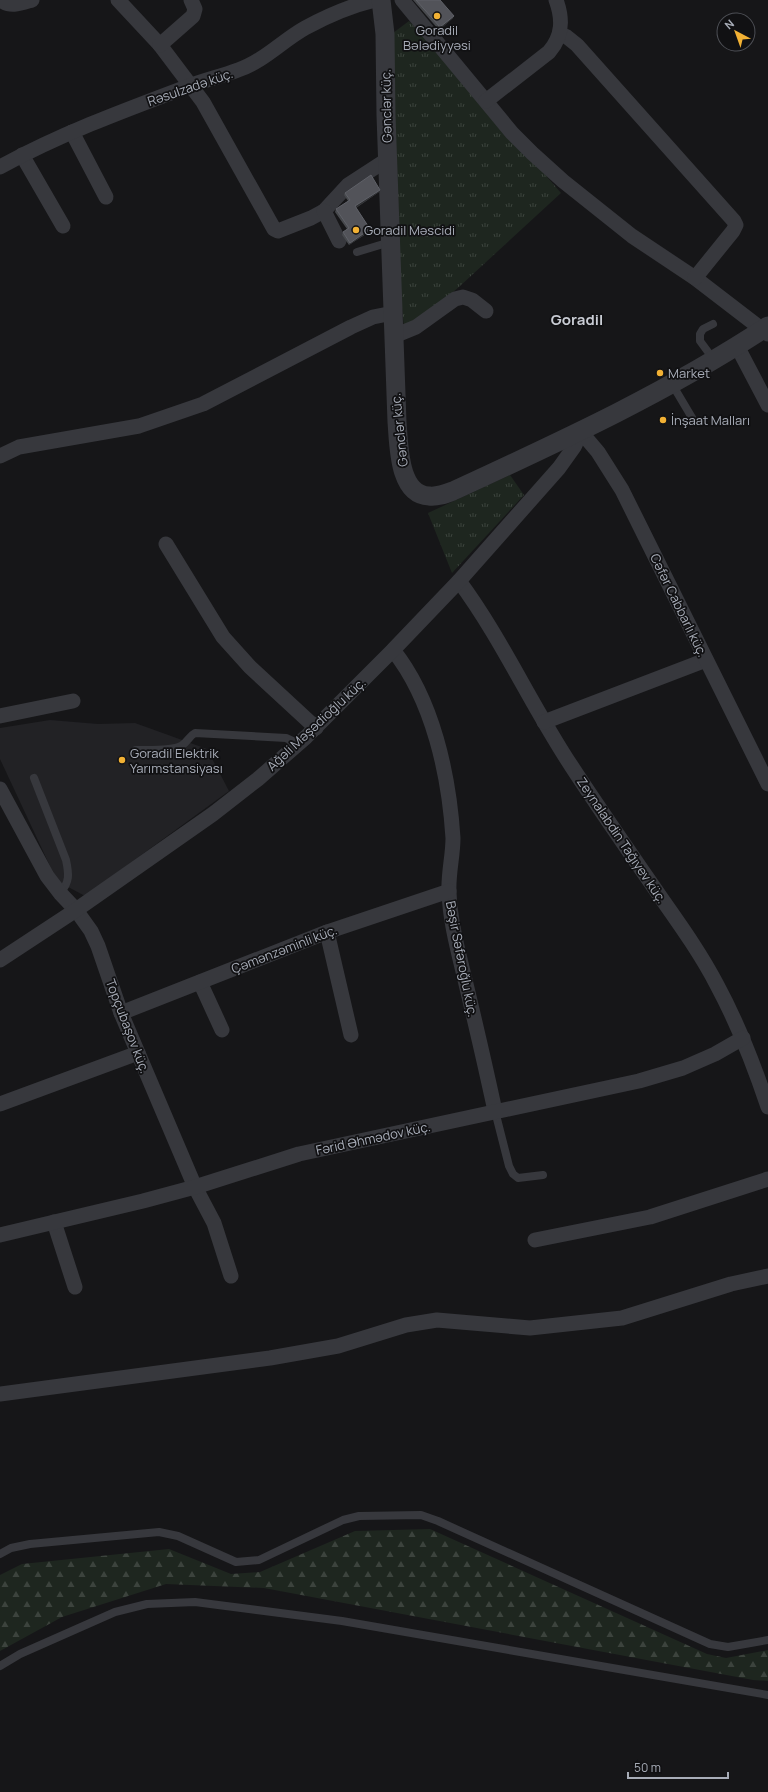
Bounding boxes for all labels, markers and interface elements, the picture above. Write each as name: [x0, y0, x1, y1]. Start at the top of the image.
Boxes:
marker: Goradil Bələdiyyəsi: [432, 11, 442, 21]
north arrow: [716, 12, 756, 52]
text: N: [721, 16, 737, 32]
place label: Goradil Bələdiyyəsi: [403, 21, 471, 54]
street label: Rəsulzadə küç.: [145, 64, 235, 110]
street label: Gənclər küç.: [376, 69, 396, 143]
place label: Goradil Məscidi: [364, 221, 455, 239]
marker: Goradil Məscidi: [351, 225, 361, 235]
district label: Goradil: [551, 309, 603, 330]
place label: Market: [668, 364, 710, 382]
marker: Market: [655, 368, 665, 378]
street label: Gənclər küç.: [386, 392, 412, 468]
place label: İnşaat Malları: [671, 411, 750, 429]
marker: İnşaat Malları: [658, 415, 668, 425]
street label: Cəfər Cabbarlı küç.: [646, 550, 712, 660]
street label: Ağəli Məşədioğlu küç.: [263, 673, 369, 775]
place label: Goradil Elektrik Yarımstansiyası: [130, 744, 223, 777]
marker: Goradil Elektrik Yarımstansiyası: [117, 755, 127, 765]
street label: Zeynalabdin Tağıyev küç.: [573, 773, 671, 907]
street label: Bəşir Səfəroğlu küç.: [442, 899, 482, 1019]
street label: Çəmənzəminli küç.: [228, 921, 340, 977]
street label: Topçubaşov küç.: [102, 976, 154, 1076]
street label: Fərid Əhmədov küç.: [314, 1117, 432, 1159]
scale bar: [628, 1754, 728, 1780]
text: 50 m: [634, 1759, 661, 1776]

